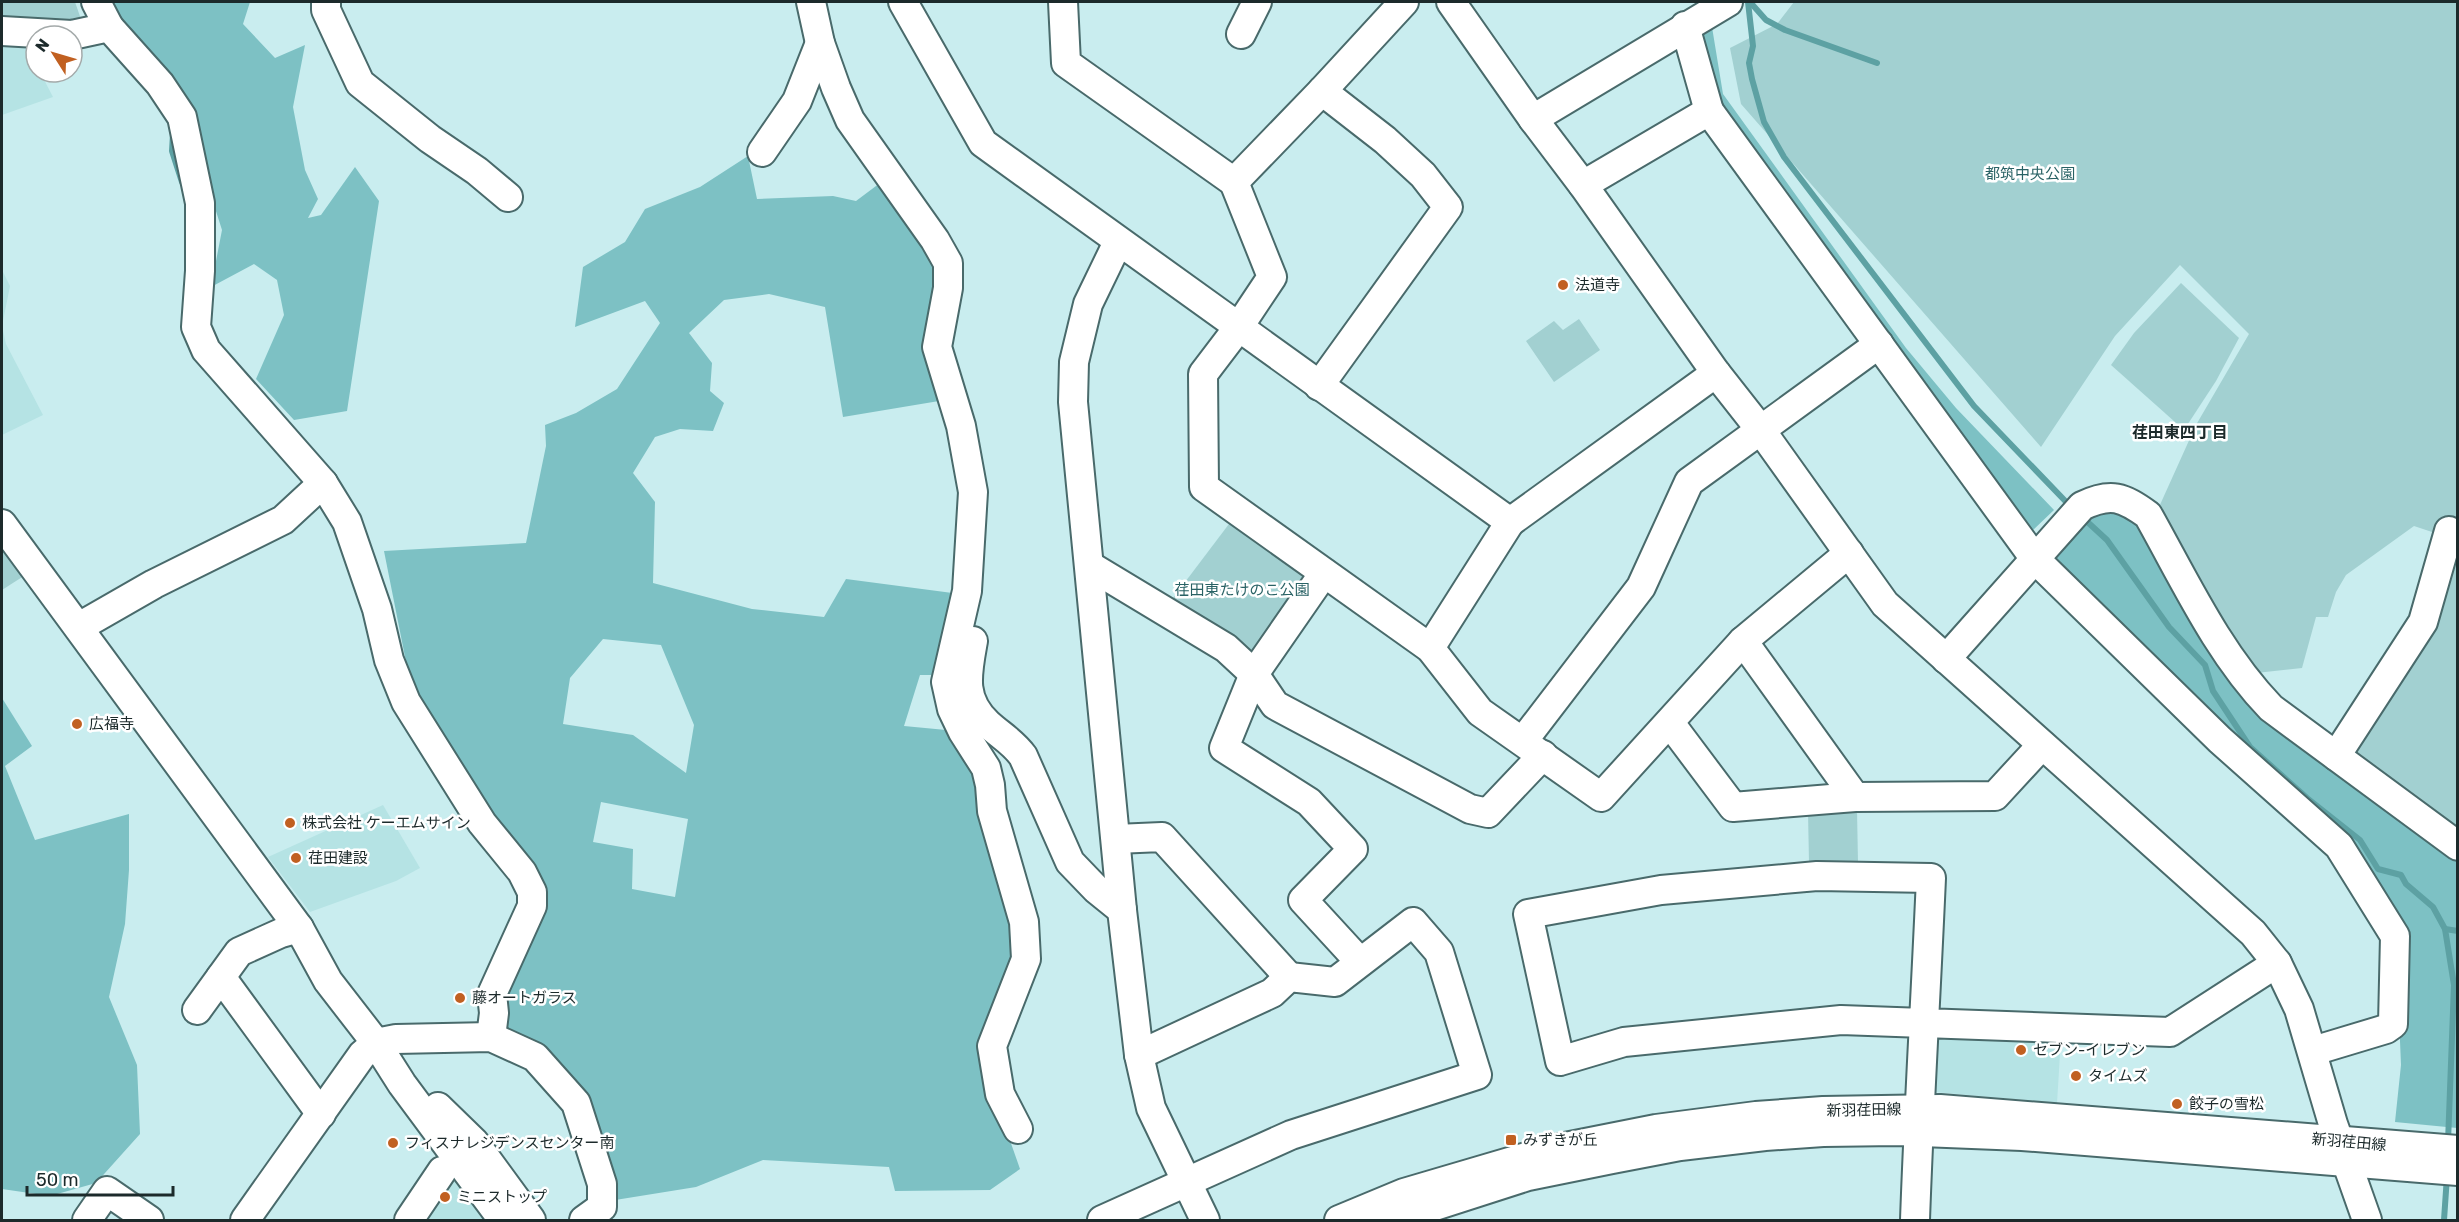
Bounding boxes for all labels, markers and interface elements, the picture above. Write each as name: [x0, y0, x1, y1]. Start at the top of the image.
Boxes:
north arrow: [24, 24, 84, 84]
text: N: [31, 35, 53, 56]
park label: 都筑中央公園: [1985, 165, 2075, 183]
place label: 法道寺: [1575, 276, 1620, 294]
marker: 法道寺: [1556, 278, 1570, 292]
district label: 荏田東四丁目: [2132, 423, 2228, 442]
park label: 荏田東たけのこ公園: [1174, 581, 1310, 599]
place label: 広福寺: [89, 715, 134, 733]
marker: 広福寺: [70, 717, 84, 731]
place label: 株式会社 ケーエムサイン: [302, 814, 471, 832]
marker: 株式会社 ケーエムサイン: [283, 816, 297, 830]
place label: 荏田建設: [308, 849, 368, 867]
marker: 荏田建設: [289, 851, 303, 865]
place label: 藤オートガラス: [472, 989, 577, 1007]
marker: 藤オートガラス: [453, 991, 467, 1005]
place label: セブン-イレブン: [2033, 1041, 2145, 1059]
marker: セブン-イレブン: [2014, 1043, 2028, 1057]
place label: タイムズ: [2088, 1067, 2148, 1085]
marker: タイムズ: [2069, 1069, 2083, 1083]
place label: 餃子の雪松: [2189, 1095, 2264, 1113]
marker: 餃子の雪松: [2170, 1097, 2184, 1111]
street label: 新羽荏田線: [1826, 1100, 1902, 1120]
street label: 新羽荏田線: [2311, 1130, 2387, 1154]
place label: みずきが丘: [1523, 1131, 1598, 1149]
marker: みずきが丘: [1504, 1133, 1518, 1147]
place label: フィスナレジデンスセンター南: [405, 1134, 614, 1152]
marker: フィスナレジデンスセンター南: [386, 1136, 400, 1150]
scale bar: [27, 1159, 172, 1197]
text: 50 m: [36, 1169, 79, 1191]
place label: ミニストップ: [457, 1188, 547, 1206]
marker: ミニストップ: [438, 1190, 452, 1204]

